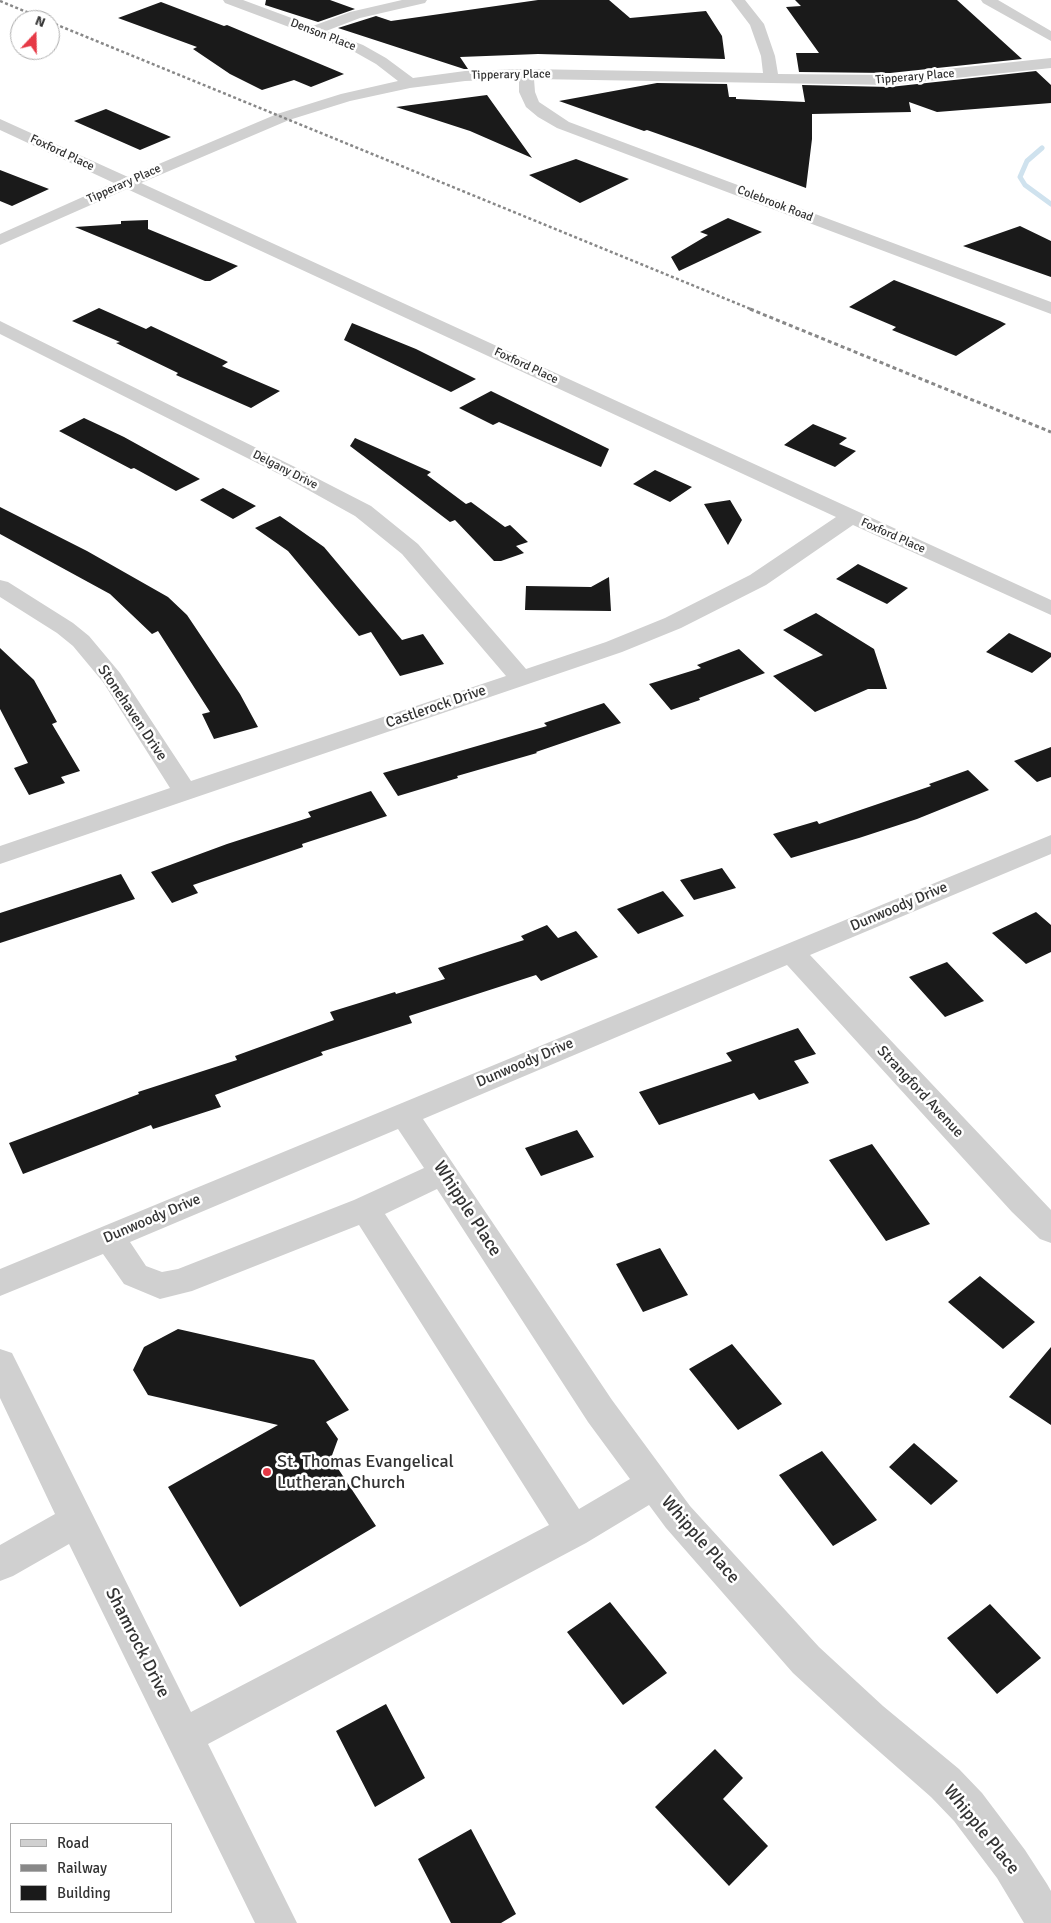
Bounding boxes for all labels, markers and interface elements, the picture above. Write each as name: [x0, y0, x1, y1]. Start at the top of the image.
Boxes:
north arrow: [10, 10, 60, 60]
text: N: [33, 12, 48, 31]
street label: Denson Place: [288, 16, 358, 54]
street label: Tipperary Place: [875, 66, 955, 88]
street label: Tipperary Place: [471, 67, 551, 83]
street label: Foxford Place: [28, 132, 96, 174]
street label: Tipperary Place: [85, 161, 163, 207]
street label: Colebrook Road: [735, 183, 815, 225]
street label: Foxford Place: [492, 345, 560, 387]
street label: Delgany Drive: [250, 447, 320, 493]
street label: Foxford Place: [859, 515, 927, 557]
street label: Stonehaven Drive: [93, 662, 171, 764]
street label: Castlerock Drive: [384, 681, 488, 733]
street label: Dunwoody Drive: [848, 878, 950, 936]
street label: Dunwoody Drive: [474, 1034, 576, 1092]
street label: Strangford Avenue: [873, 1042, 967, 1142]
street label: Whipple Place: [428, 1157, 506, 1261]
street label: Dunwoody Drive: [101, 1190, 203, 1248]
place label: St. Thomas Evangelical Lutheran Church: [277, 1451, 454, 1494]
marker: St. Thomas Evangelical Lutheran Church: [261, 1466, 273, 1478]
street label: Whipple Place: [656, 1492, 744, 1588]
street label: Shamrock Drive: [100, 1584, 174, 1702]
street label: Whipple Place: [938, 1781, 1024, 1879]
legend: [10, 1823, 172, 1913]
text: Road: [57, 1834, 89, 1852]
text: Railway: [57, 1859, 107, 1877]
text: Building: [57, 1884, 111, 1902]

